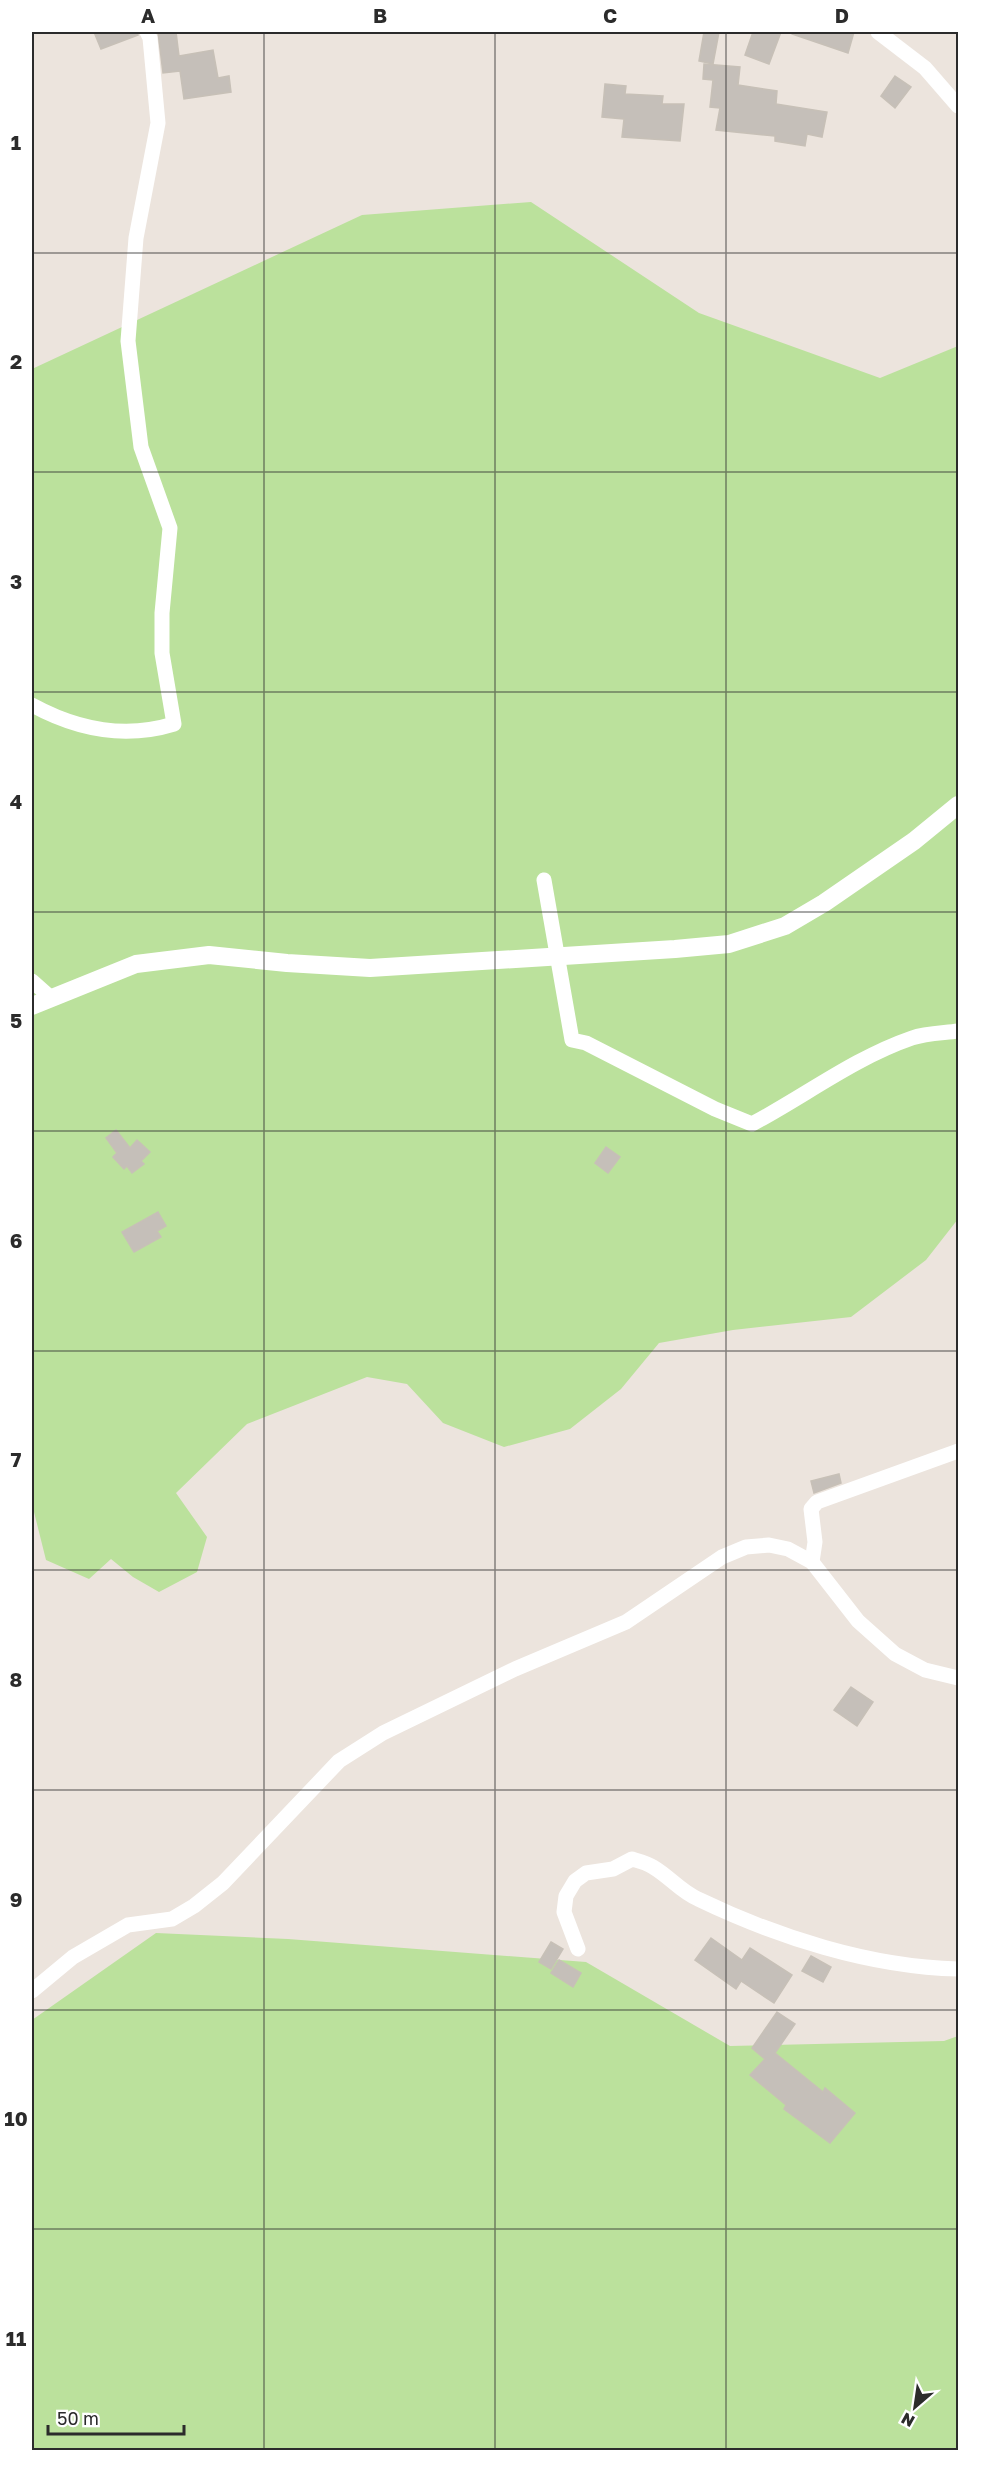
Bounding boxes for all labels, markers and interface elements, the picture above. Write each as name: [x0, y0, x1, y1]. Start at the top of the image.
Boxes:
text: A: [141, 3, 155, 27]
text: B: [373, 3, 387, 27]
text: C: [603, 3, 617, 27]
text: D: [835, 3, 849, 27]
text: 1: [11, 130, 21, 154]
text: 2: [10, 349, 22, 373]
text: 3: [10, 569, 22, 593]
text: 4: [10, 789, 22, 813]
text: 5: [10, 1008, 22, 1032]
text: 6: [10, 1228, 22, 1252]
text: 7: [11, 1447, 22, 1471]
text: 8: [10, 1667, 22, 1691]
text: 9: [10, 1887, 22, 1911]
text: 10: [4, 2106, 28, 2130]
text: 11: [6, 2326, 26, 2350]
north arrow: [885, 2377, 945, 2437]
scale bar: [48, 2398, 184, 2436]
text: 50 m: [57, 2407, 99, 2429]
text: N: [898, 2408, 918, 2432]

